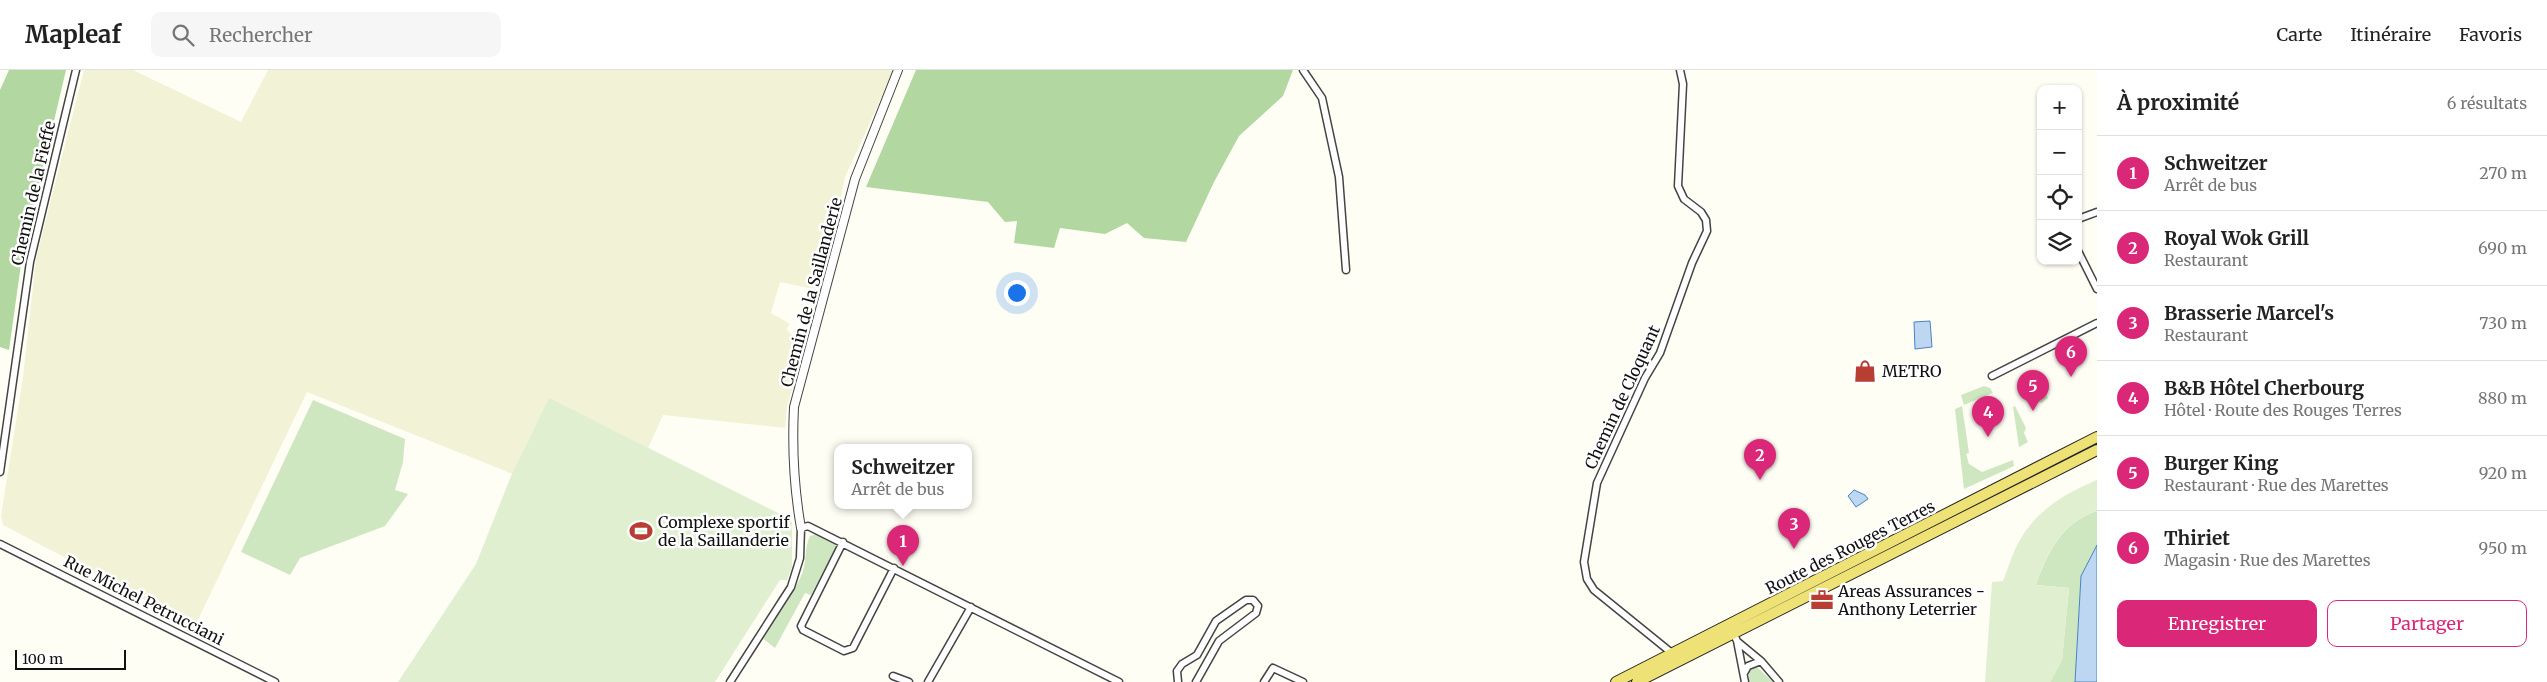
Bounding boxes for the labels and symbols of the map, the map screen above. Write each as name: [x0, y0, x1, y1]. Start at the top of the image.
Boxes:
street label: Chemin de la Fieffe: [7, 119, 59, 267]
street label: Chemin de la Saillanderie: [776, 195, 846, 389]
your location: [1004, 280, 1030, 306]
street label: Chemin de Cloquant: [1580, 321, 1664, 472]
pin: 6: [2055, 336, 2087, 377]
shop icon: METRO: [1852, 358, 1878, 384]
place label: METRO: [1882, 361, 1942, 381]
pin: 5: [2017, 370, 2049, 411]
pin: 4: [1972, 396, 2004, 437]
pin: 2: [1744, 439, 1776, 480]
street label: Route des Rouges Terres: [1762, 496, 1938, 598]
pin: 3: [1778, 508, 1810, 549]
place label: Complexe sportif de la Saillanderie: [658, 512, 791, 550]
sports icon: Complexe sportif de la Saillanderie: [628, 518, 654, 544]
pin: 1: [887, 525, 919, 566]
street label: Rue Michel Petrucciani: [61, 551, 227, 649]
place label: Areas Assurances - Anthony Leterrier: [1837, 581, 1985, 619]
office icon: Areas Assurances - Anthony Leterrier: [1809, 587, 1835, 613]
scale bar: [15, 647, 126, 670]

